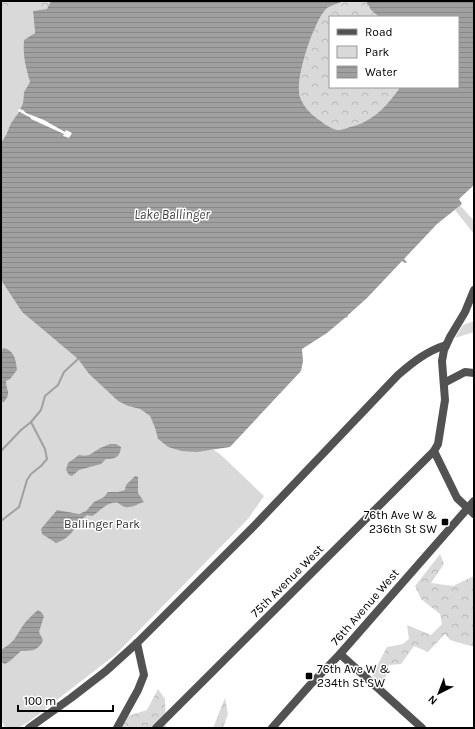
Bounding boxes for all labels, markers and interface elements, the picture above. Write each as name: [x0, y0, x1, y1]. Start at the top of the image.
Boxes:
legend: [329, 16, 459, 88]
text: Road: [365, 25, 393, 39]
text: Park: [365, 45, 390, 59]
text: Water: [365, 65, 398, 79]
water label: Lake Ballinger: [134, 207, 210, 222]
place label: 76th Ave W & 236th St SW: [364, 508, 437, 536]
park label: Ballinger Park: [64, 517, 140, 531]
marker: 76th Ave W & 236th St SW: [440, 517, 450, 527]
street label: 75th Avenue West: [248, 542, 326, 620]
street label: 76th Avenue West: [328, 566, 402, 648]
place label: 76th Ave W & 234th St SW: [317, 662, 390, 690]
marker: 76th Ave W & 234th St SW: [304, 671, 314, 681]
north arrow: [419, 673, 459, 713]
scale bar: [18, 687, 113, 713]
text: N: [425, 693, 440, 708]
text: 100 m: [24, 694, 56, 708]

